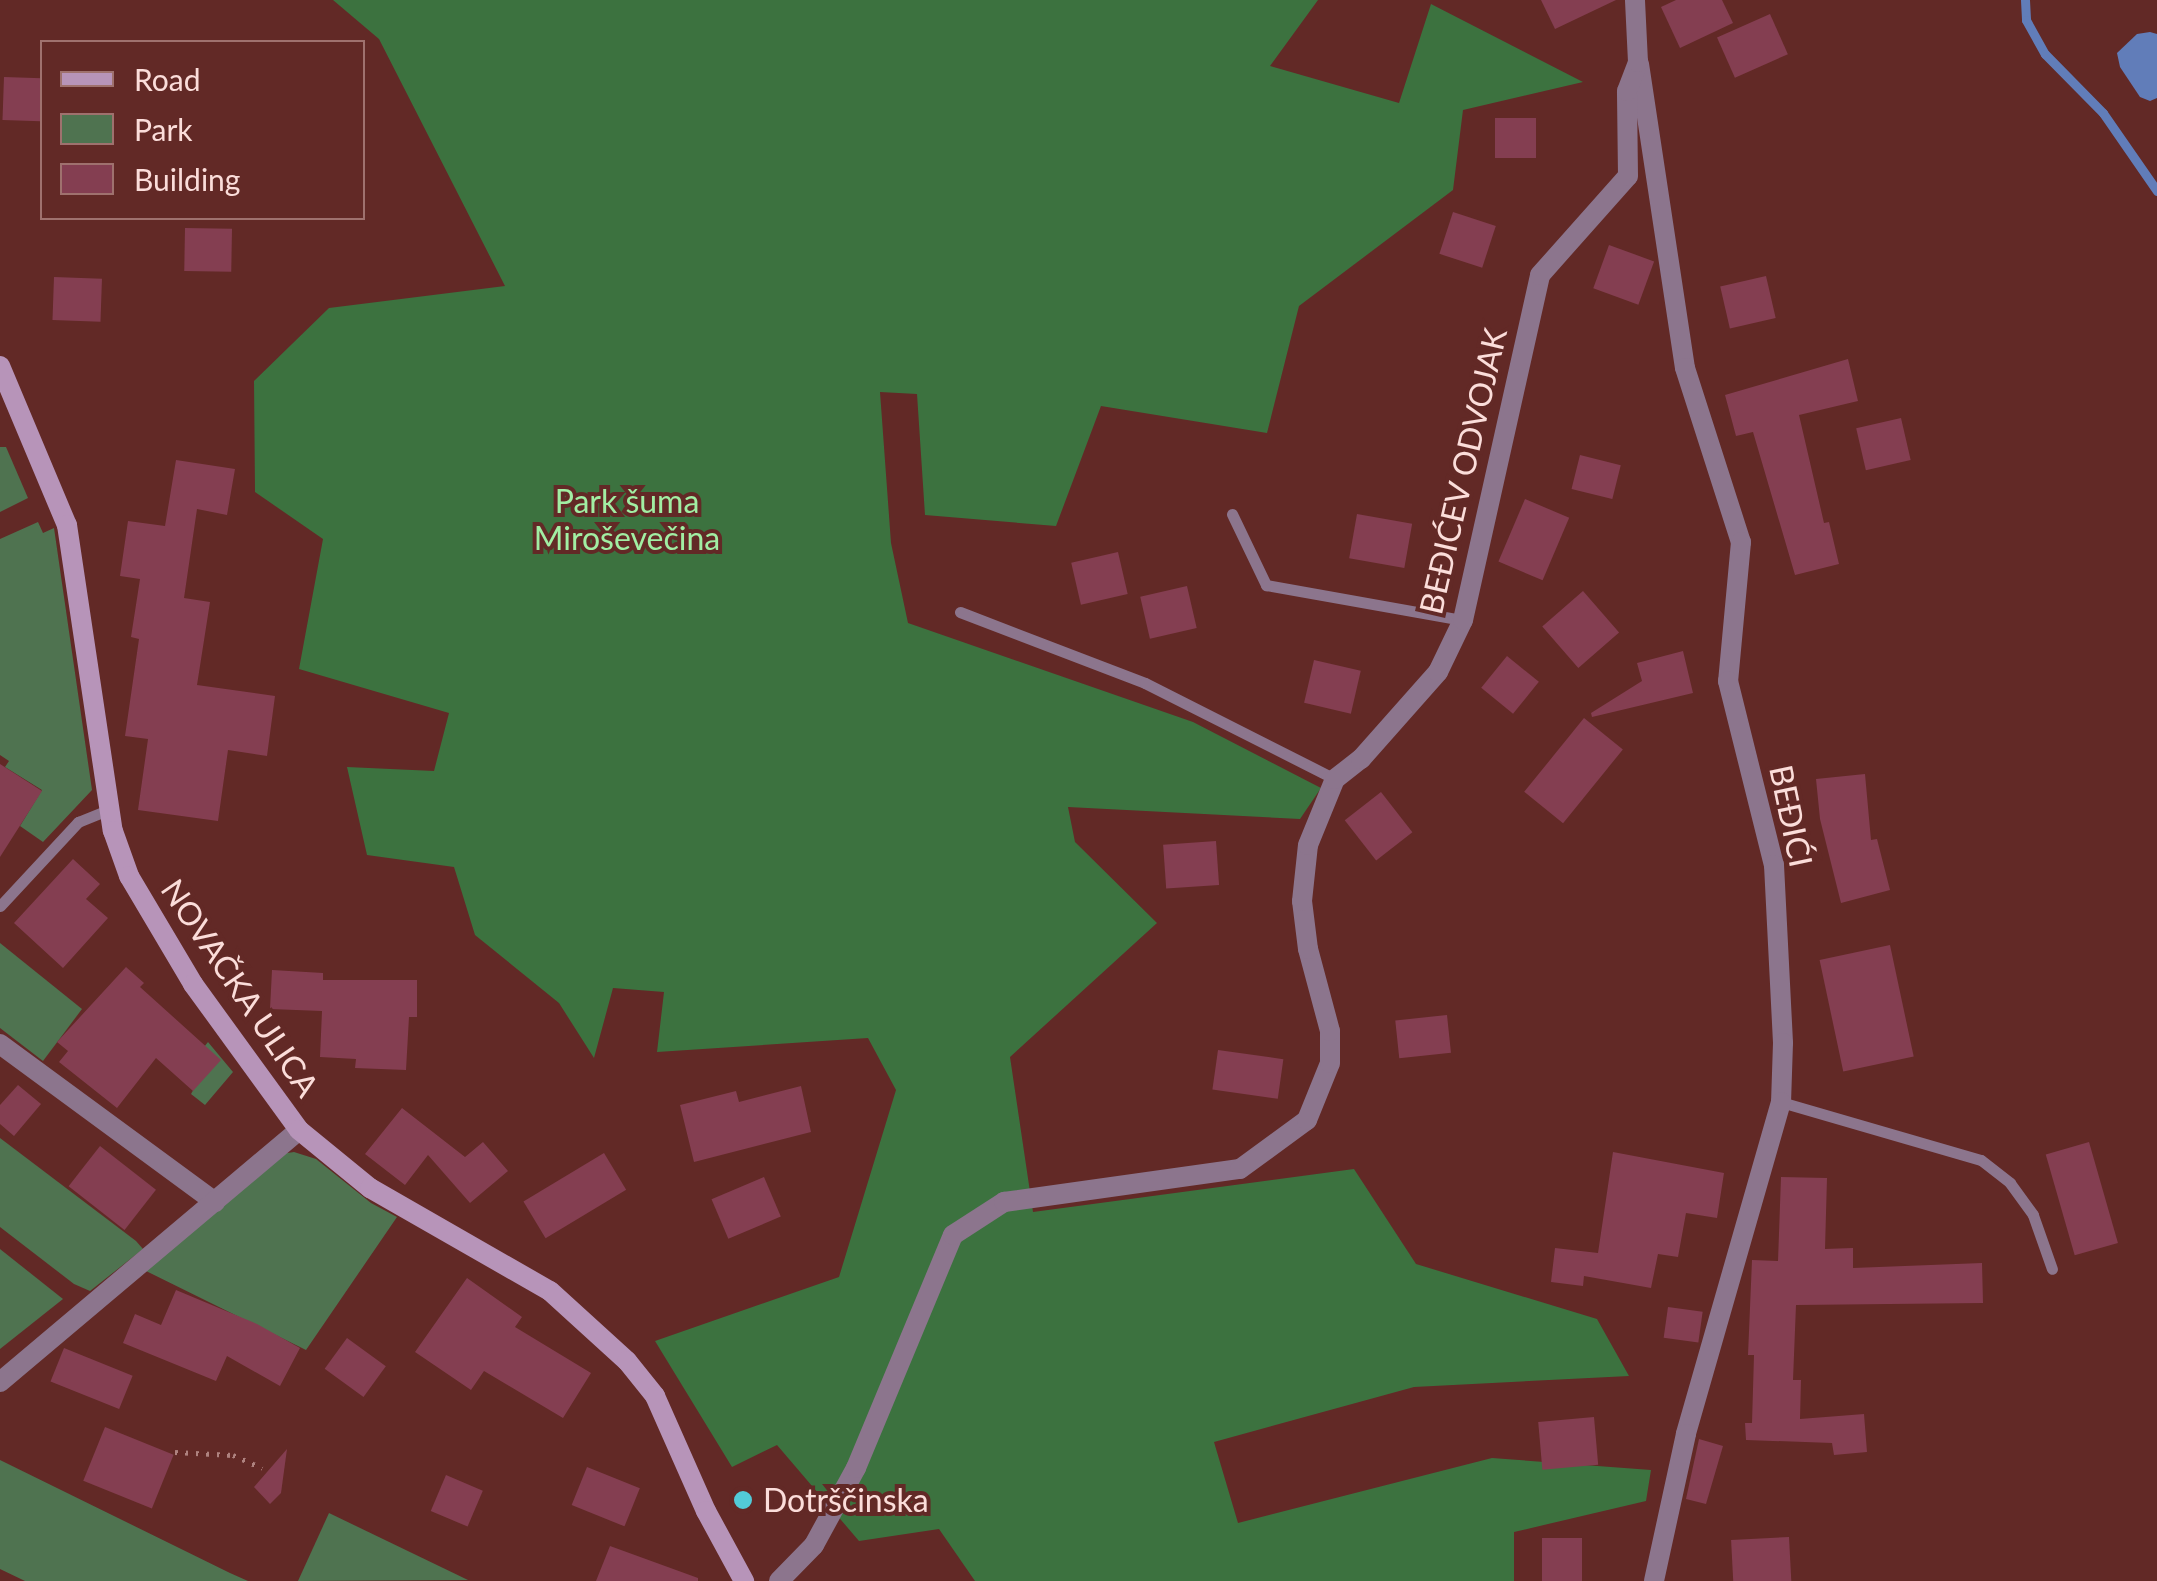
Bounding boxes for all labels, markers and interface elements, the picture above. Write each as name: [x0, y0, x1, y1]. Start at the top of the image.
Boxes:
legend: [40, 40, 365, 220]
text: Road: [134, 61, 201, 97]
text: Park: [134, 111, 193, 147]
text: Building: [134, 161, 240, 197]
street label: BEĐIĆEV ODVOJAK: [1411, 324, 1515, 618]
park label: Park šuma Miroševečina: [534, 483, 720, 558]
street label: BEĐIĆI: [1762, 762, 1820, 870]
street label: NOVAČKA ULICA: [153, 872, 327, 1104]
place label: Dotrščinska: [763, 1481, 929, 1519]
marker: Dotrščinska: [732, 1489, 754, 1511]

